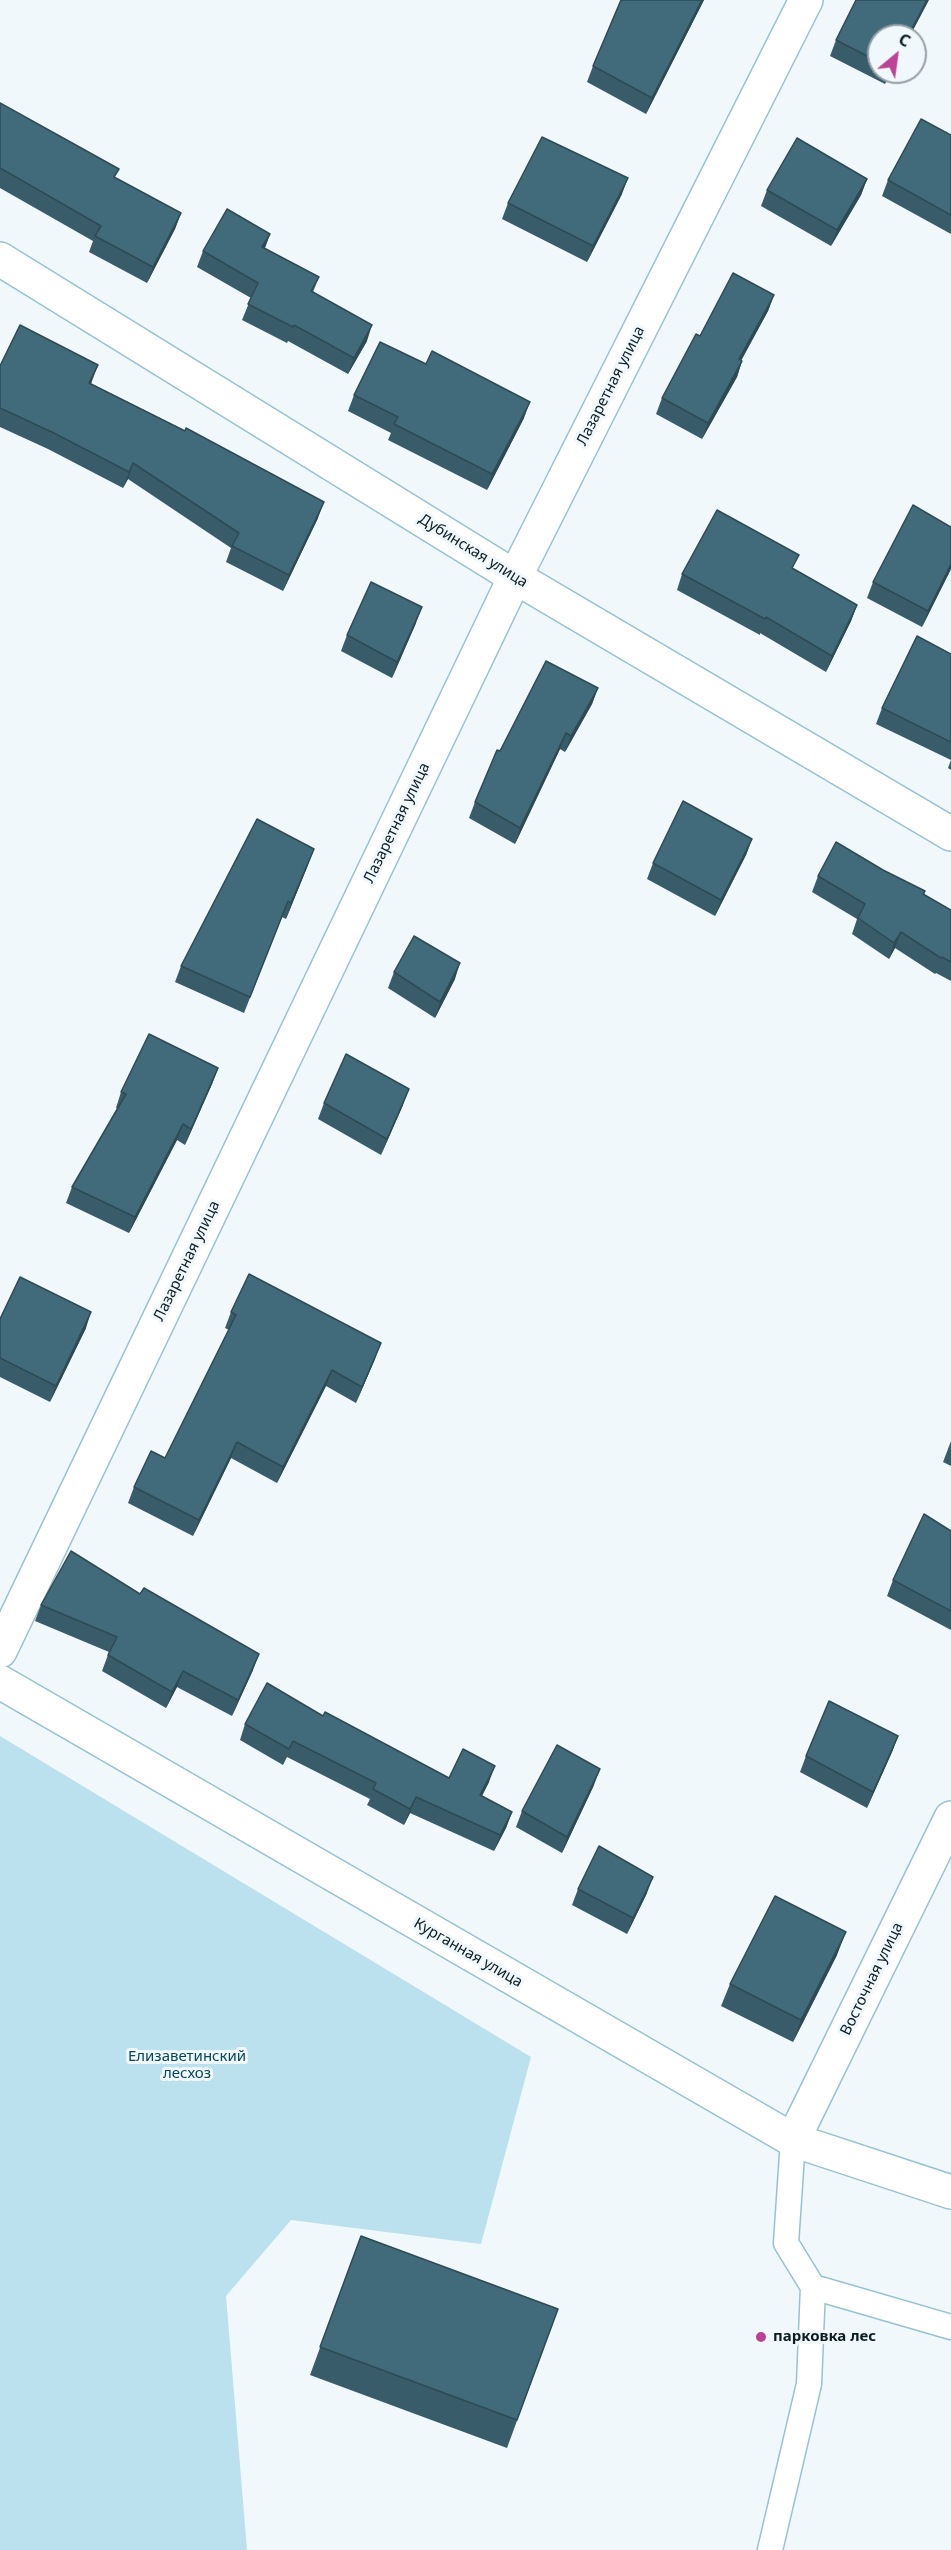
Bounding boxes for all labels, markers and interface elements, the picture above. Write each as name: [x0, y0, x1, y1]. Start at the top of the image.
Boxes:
north arrow: [867, 24, 927, 84]
text: С: [895, 28, 915, 52]
street label: Лазаретная улица: [573, 323, 649, 449]
street label: Дубинская улица: [415, 510, 531, 592]
street label: Лазаретная улица: [360, 760, 434, 886]
street label: Лазаретная улица: [150, 1198, 224, 1324]
street label: Курганная улица: [410, 1915, 526, 1991]
street label: Восточная улица: [837, 1920, 907, 2038]
park label: Елизаветинский лесхоз: [128, 2048, 246, 2083]
place label: парковка лес: [773, 2328, 876, 2346]
marker: парковка лес: [754, 2330, 768, 2344]

